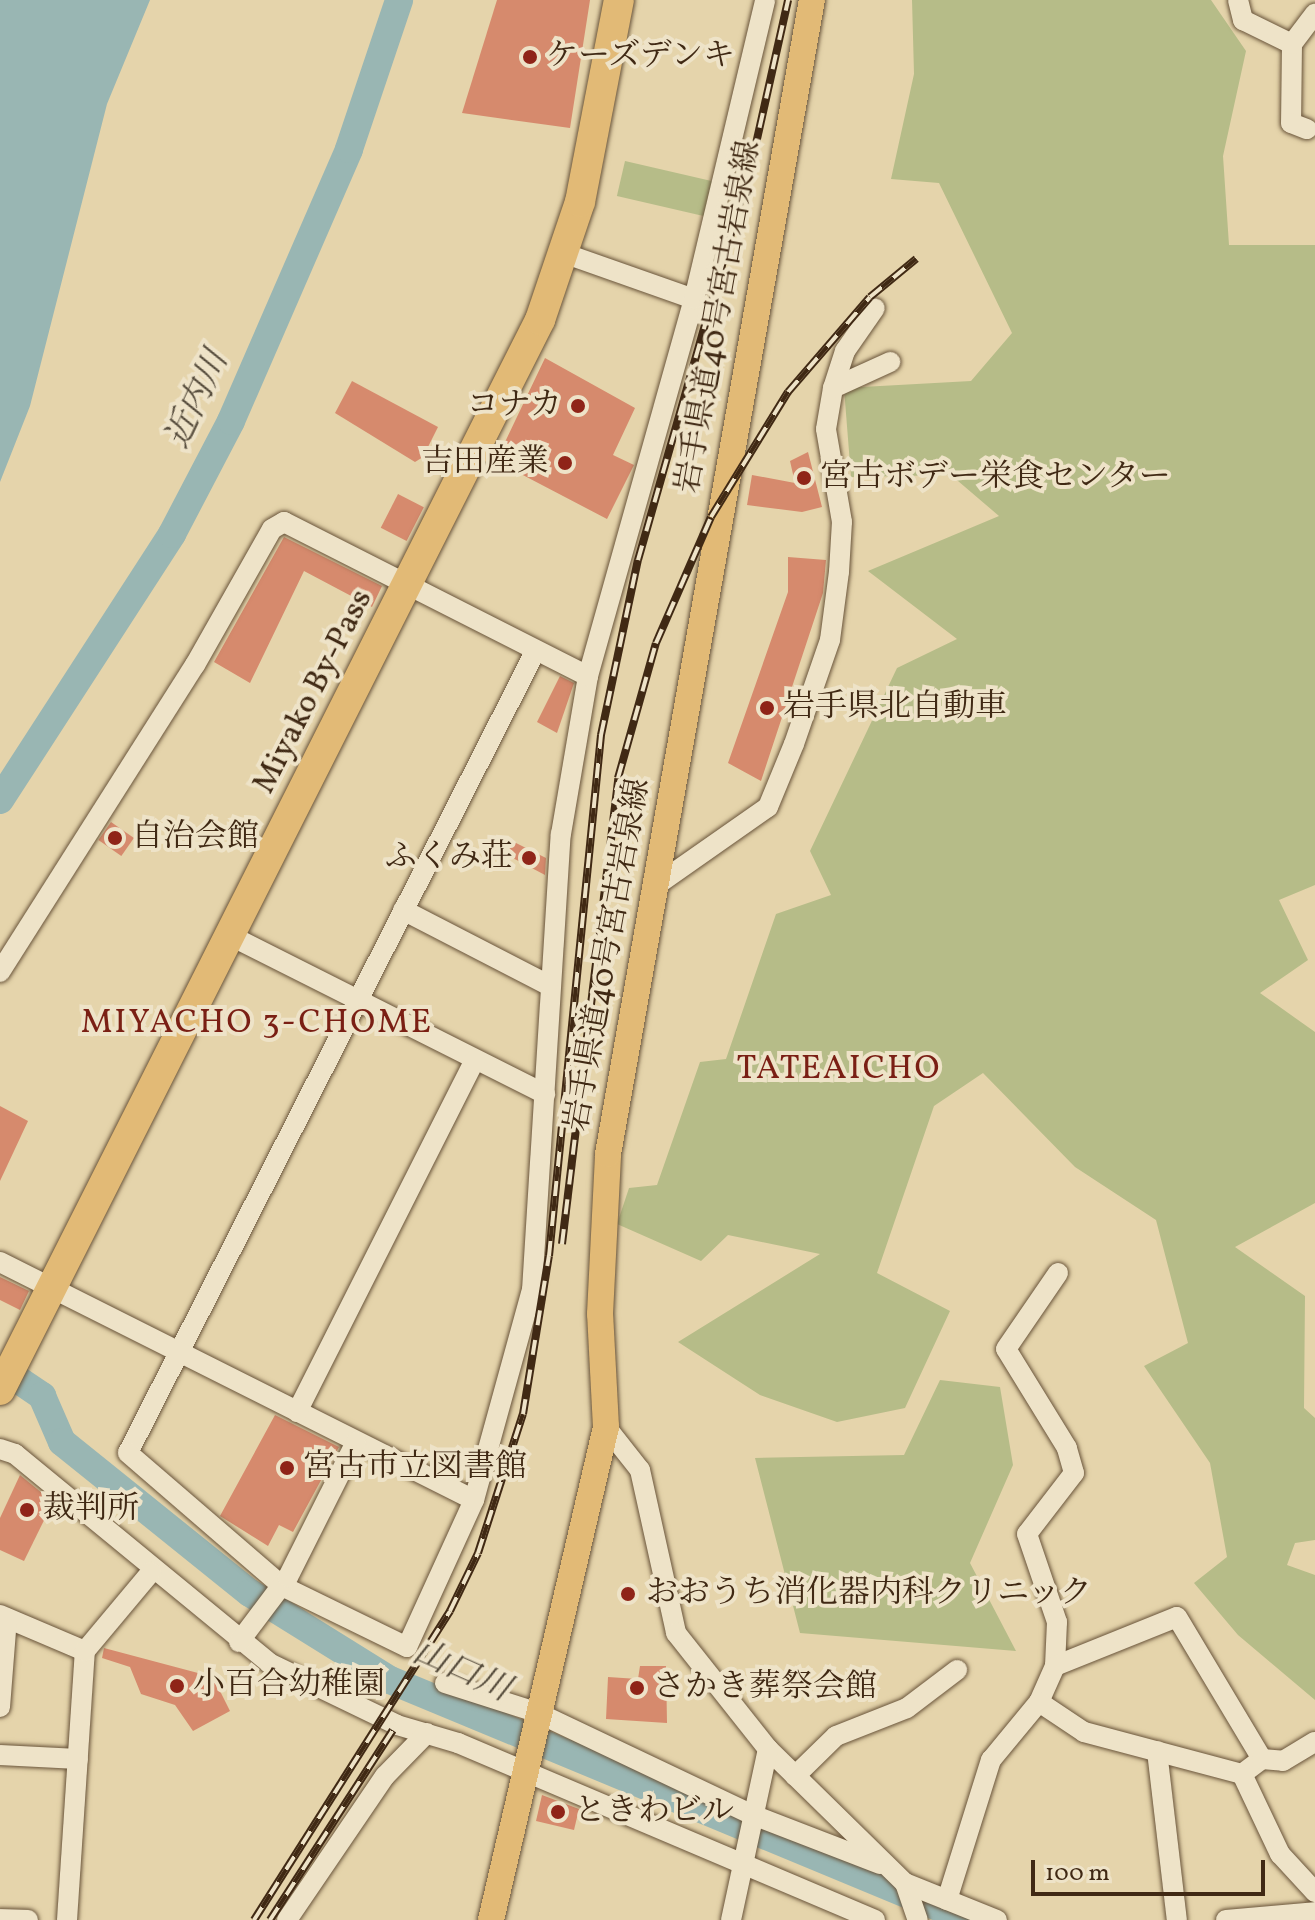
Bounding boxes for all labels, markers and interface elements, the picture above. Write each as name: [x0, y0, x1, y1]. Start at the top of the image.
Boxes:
place label: ケーズデンキ: [546, 38, 738, 76]
marker: ケーズデンキ: [521, 48, 539, 66]
street label: 岩手県道40号宮古岩泉線: [670, 138, 770, 496]
water label: 近内川: [158, 345, 238, 455]
place label: コナカ: [466, 387, 562, 425]
marker: コナカ: [569, 397, 587, 415]
place label: 吉田産業: [421, 444, 549, 482]
marker: 吉田産業: [556, 454, 574, 472]
place label: 宮古ボデー栄食センター: [820, 459, 1172, 497]
marker: 宮古ボデー栄食センター: [795, 469, 813, 487]
street label: Miyako By-Pass: [246, 584, 382, 800]
place label: 岩手県北自動車: [783, 689, 1007, 727]
marker: 岩手県北自動車: [758, 699, 776, 717]
street label: 岩手県道40号宮古岩泉線: [559, 776, 659, 1134]
place label: 自治会館: [131, 819, 259, 857]
marker: 自治会館: [106, 829, 124, 847]
place label: ふくみ荘: [385, 839, 513, 877]
marker: ふくみ荘: [520, 849, 538, 867]
district label: MIYACHO 3-CHOME: [81, 1004, 433, 1044]
district label: TATEAICHO: [737, 1050, 941, 1090]
place label: 宮古市立図書館: [303, 1449, 527, 1487]
marker: 宮古市立図書館: [278, 1459, 296, 1477]
place label: 裁判所: [43, 1491, 139, 1529]
marker: 裁判所: [18, 1501, 36, 1519]
place label: おおうち消化器内科クリニック: [646, 1575, 1094, 1613]
marker: おおうち消化器内科クリニック: [617, 1583, 639, 1605]
water label: 山口川: [406, 1633, 516, 1711]
place label: 小百合幼稚園: [193, 1667, 385, 1705]
place label: さかき葬祭会館: [653, 1669, 877, 1707]
marker: 小百合幼稚園: [168, 1677, 186, 1695]
marker: さかき葬祭会館: [628, 1679, 646, 1697]
place label: ときわビル: [574, 1793, 734, 1831]
marker: ときわビル: [549, 1803, 567, 1821]
scale bar: [1035, 1844, 1269, 1894]
text: 100 m: [1045, 1857, 1110, 1891]

